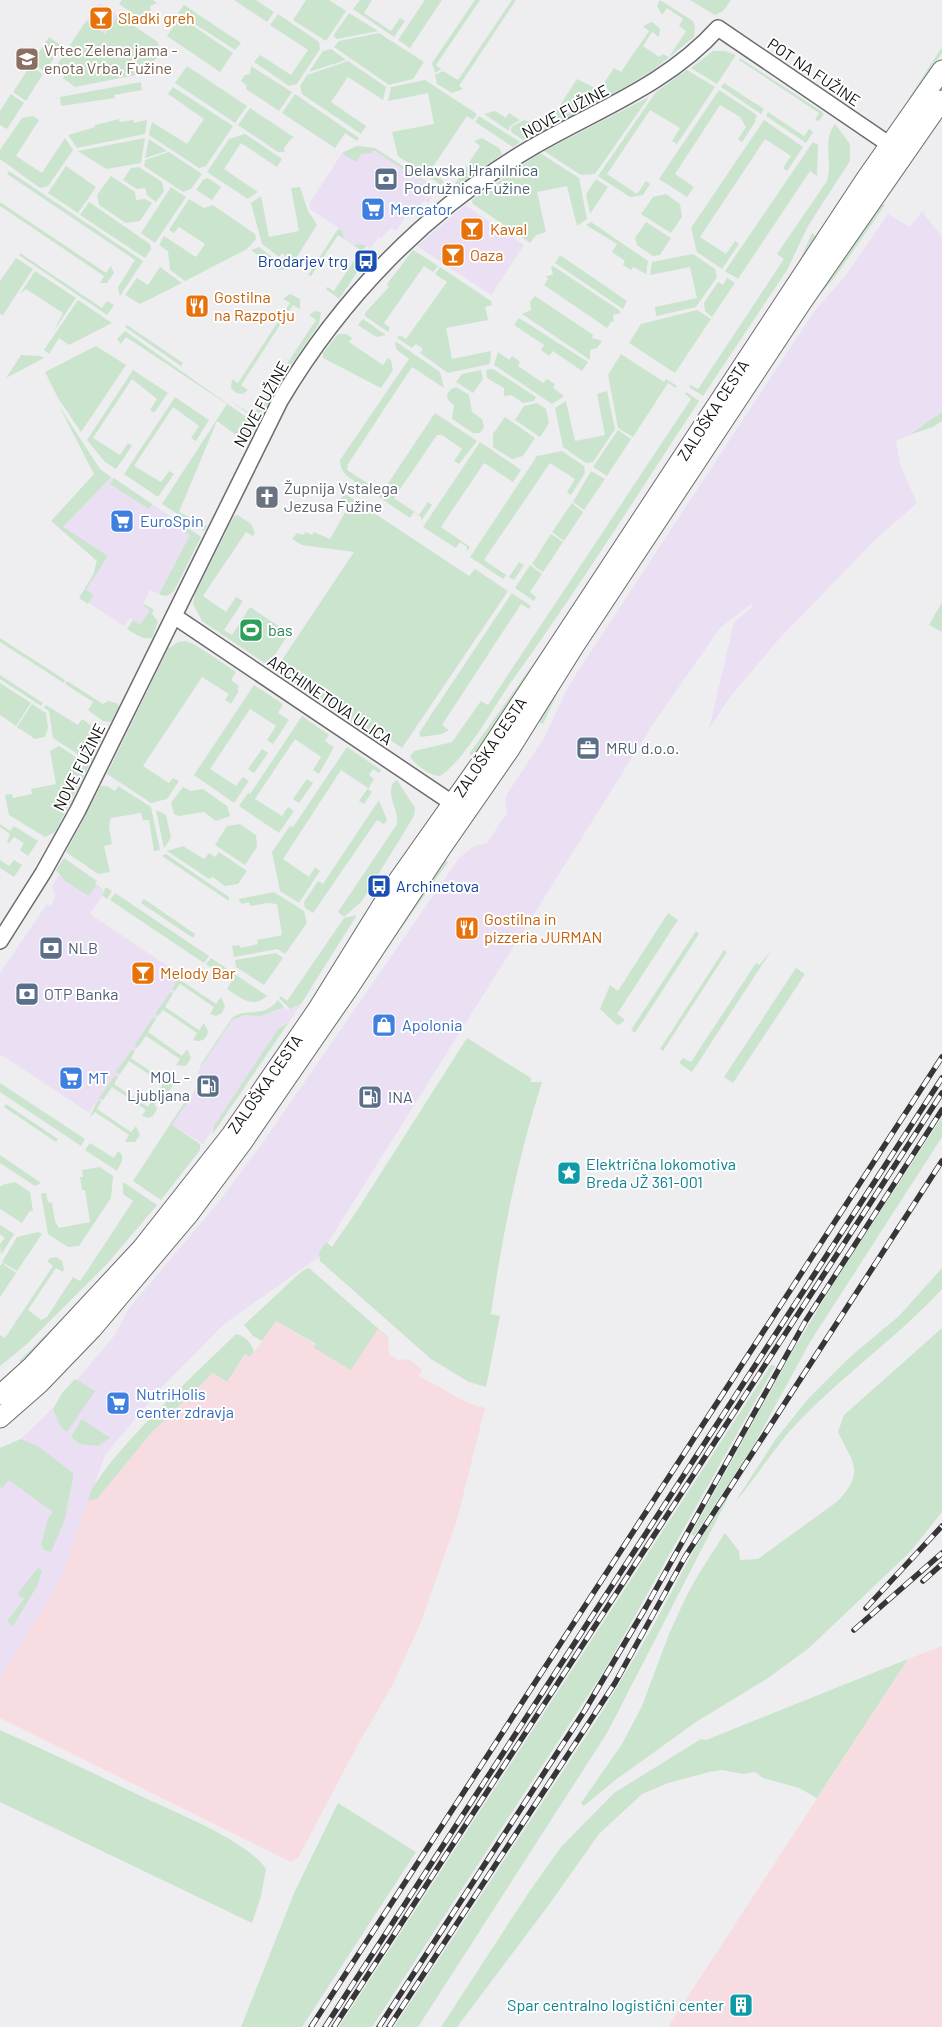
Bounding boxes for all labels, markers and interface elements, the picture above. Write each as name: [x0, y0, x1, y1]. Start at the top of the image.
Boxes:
bar icon: Sladki greh: [88, 5, 114, 31]
place label: Sladki greh: [118, 8, 195, 27]
street label: POT NA FUŽINE: [764, 34, 864, 110]
place label: Vrtec Zelena jama - enota Vrba, Fužine: [44, 40, 178, 77]
school or university icon: Vrtec Zelena jama - enota Vrba, Fužine: [14, 46, 40, 72]
street label: NOVE FUŽINE: [518, 80, 611, 141]
place label: Delavska Hranilnica Podružnica Fužine: [404, 160, 538, 197]
bank icon: Delavska Hranilnica Podružnica Fužine: [373, 166, 399, 192]
supermarket icon: Mercator: [360, 196, 386, 222]
place label: Mercator: [390, 199, 452, 218]
bar icon: Kaval: [459, 216, 485, 242]
place label: Kaval: [490, 219, 527, 238]
bar icon: Oaza: [440, 242, 466, 268]
place label: Oaza: [470, 245, 503, 264]
bus stop icon: Brodarjev trg: [353, 248, 379, 274]
place label: Brodarjev trg: [258, 251, 348, 270]
place label: Gostilna na Razpotju: [214, 287, 295, 324]
restaurant icon: Gostilna na Razpotju: [184, 293, 210, 319]
street label: ZALOŠKA CESTA: [673, 356, 752, 464]
street label: NOVE FUŽINE: [229, 357, 292, 450]
place label: Župnija Vstalega Jezusa Fužine: [284, 478, 398, 515]
church icon: Župnija Vstalega Jezusa Fužine: [254, 484, 280, 510]
supermarket icon: EuroSpin: [109, 508, 135, 534]
place label: EuroSpin: [140, 511, 204, 530]
sports icon: bas: [238, 617, 264, 643]
place label: bas: [268, 620, 293, 639]
street label: ARCHINETOVA ULICA: [264, 651, 396, 748]
street label: ZALOŠKA CESTA: [449, 693, 530, 800]
street label: NOVE FUŽINE: [48, 720, 109, 814]
office icon: MRU d.o.o.: [575, 735, 601, 761]
place label: MRU d.o.o.: [606, 738, 679, 757]
bus stop icon: Archinetova: [366, 873, 392, 899]
place label: Archinetova: [396, 876, 479, 895]
place label: Gostilna in pizzeria JURMAN: [484, 909, 602, 946]
restaurant icon: Gostilna in pizzeria JURMAN: [454, 915, 480, 941]
bank icon: NLB: [38, 935, 64, 961]
place label: NLB: [68, 938, 98, 957]
bar icon: Melody Bar: [130, 960, 156, 986]
place label: Melody Bar: [160, 963, 236, 982]
bank icon: OTP Banka: [14, 981, 40, 1007]
place label: OTP Banka: [44, 984, 118, 1003]
shop icon: Apolonia: [371, 1012, 397, 1038]
place label: Apolonia: [402, 1015, 462, 1034]
street label: ZALOŠKA CESTA: [223, 1030, 306, 1137]
supermarket icon: MT: [58, 1065, 84, 1091]
place label: MOL - Ljubljana: [127, 1067, 190, 1104]
place label: MT: [88, 1068, 109, 1087]
fuel station icon: MOL - Ljubljana: [195, 1073, 221, 1099]
fuel station icon: INA: [357, 1084, 383, 1110]
place label: INA: [388, 1087, 413, 1106]
place label: Električna lokomotiva Breda JŽ 361-001: [586, 1154, 736, 1191]
place icon: Električna lokomotiva Breda JŽ 361-001: [556, 1160, 582, 1186]
place label: NutriHolis center zdravja: [136, 1384, 234, 1421]
supermarket icon: NutriHolis center zdravja: [105, 1390, 131, 1416]
building icon: Spar centralno logistični center: [728, 1992, 754, 2018]
place label: Spar centralno logistični center: [507, 1995, 724, 2014]

